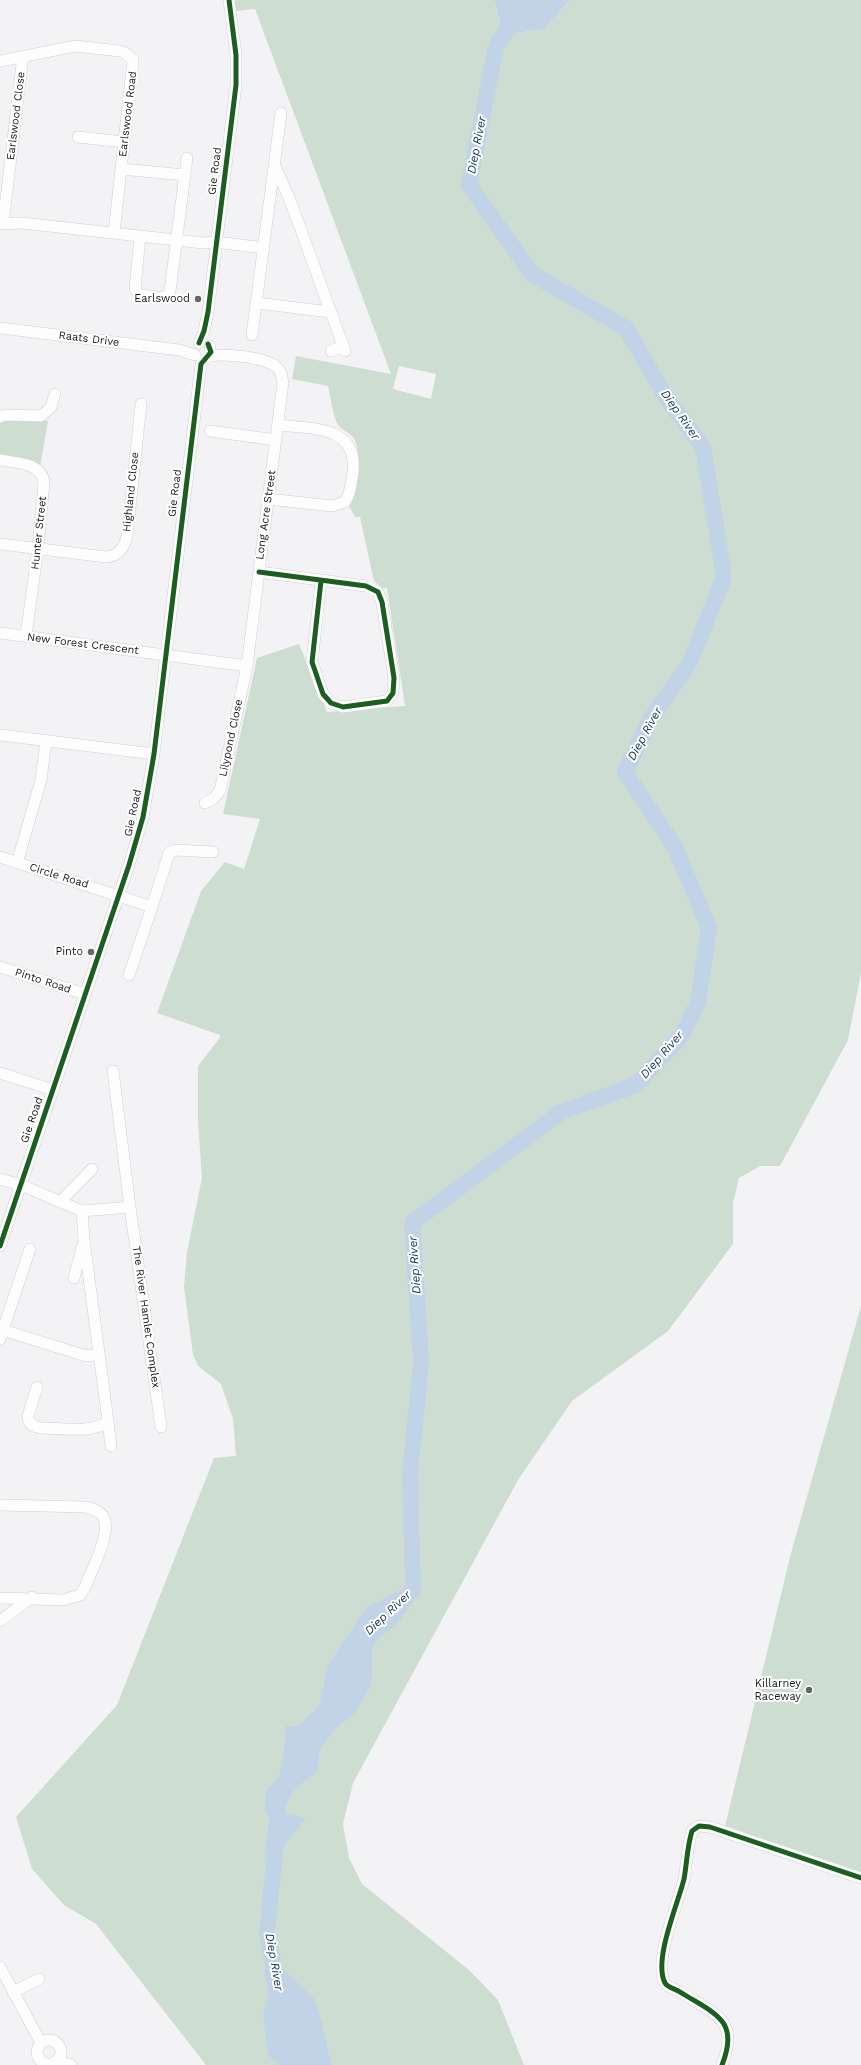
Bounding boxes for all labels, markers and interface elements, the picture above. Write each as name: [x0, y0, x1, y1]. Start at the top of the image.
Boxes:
street label: Earlswood Road: [116, 70, 140, 158]
street label: Earlswood Close: [4, 71, 28, 161]
water label: Diep River: [464, 115, 490, 175]
street label: Gie Road: [206, 146, 224, 196]
place label: Earlswood: [134, 292, 190, 306]
marker: Earlswood: [193, 294, 203, 304]
street label: Raats Drive: [58, 329, 120, 349]
water label: Diep River: [657, 387, 703, 443]
street label: Highland Close: [120, 451, 142, 533]
street label: Gie Road: [166, 468, 184, 518]
street label: Long Acre Street: [253, 469, 279, 561]
street label: Hunter Street: [29, 496, 49, 570]
street label: New Forest Crescent: [26, 631, 140, 657]
street label: Lilypond Close: [216, 698, 246, 778]
water label: Diep River: [625, 705, 665, 763]
street label: Gie Road: [122, 788, 144, 838]
street label: Circle Road: [28, 861, 90, 891]
place label: Pinto: [55, 945, 83, 959]
marker: Pinto: [86, 947, 96, 957]
street label: Pinto Road: [13, 966, 73, 996]
water label: Diep River: [637, 1028, 687, 1082]
street label: Gie Road: [18, 1095, 46, 1145]
water label: Diep River: [406, 1235, 424, 1295]
street label: The River Hamlet Complex: [129, 1245, 163, 1389]
water label: Diep River: [362, 1588, 414, 1638]
place label: Killarney Raceway: [754, 1677, 801, 1703]
marker: Killarney Raceway: [804, 1685, 814, 1695]
water label: Diep River: [262, 1932, 286, 1992]

